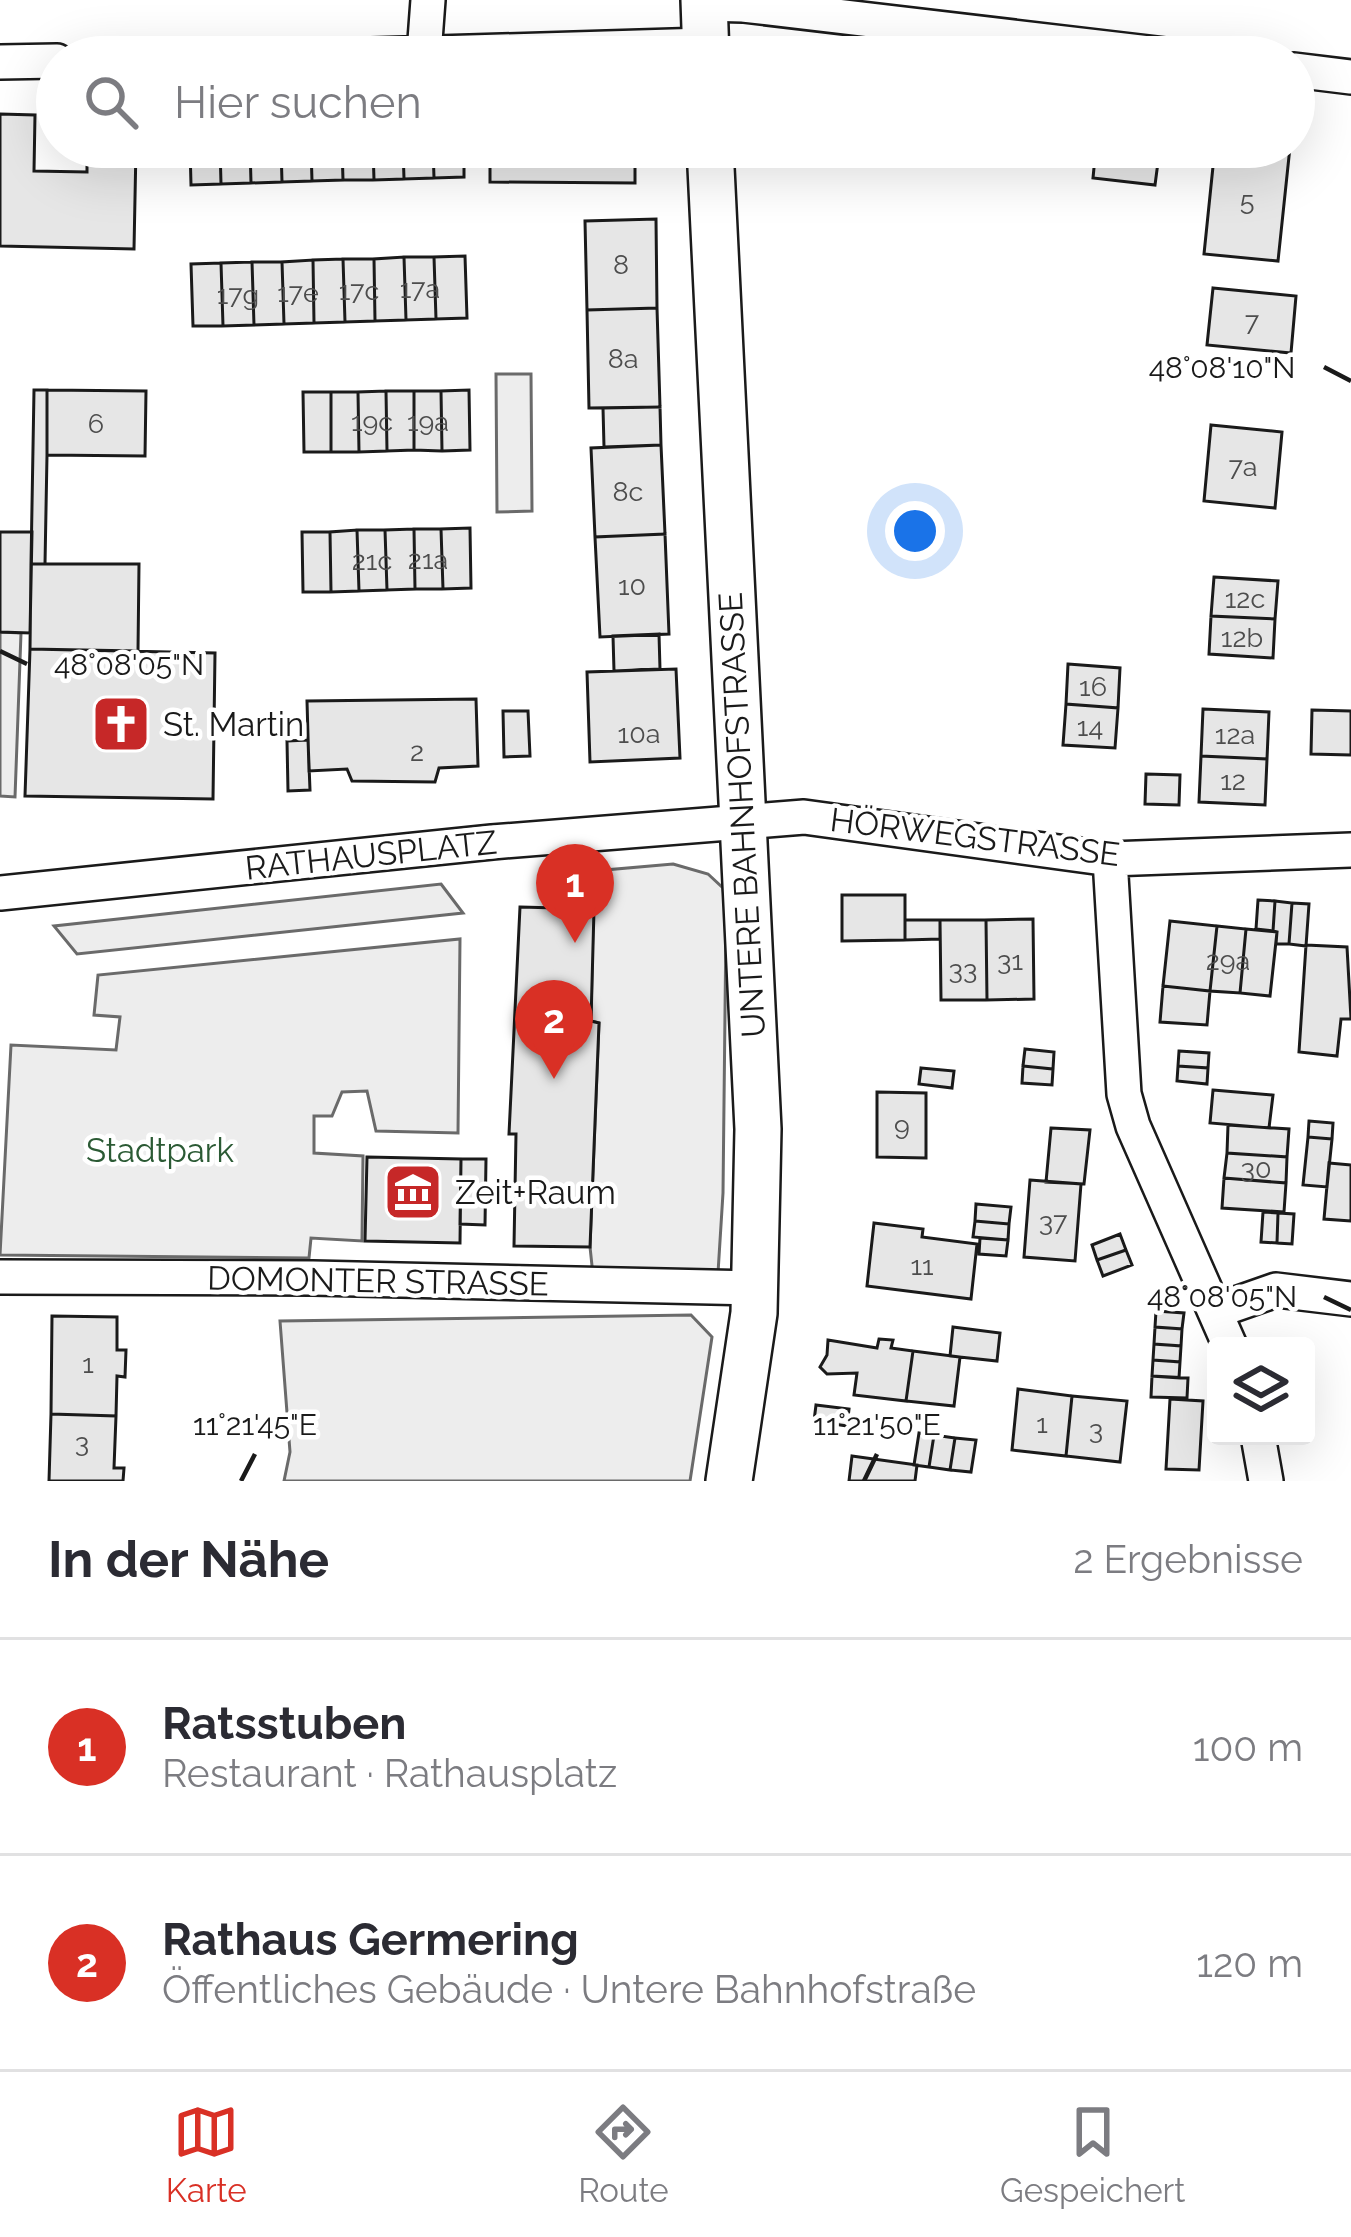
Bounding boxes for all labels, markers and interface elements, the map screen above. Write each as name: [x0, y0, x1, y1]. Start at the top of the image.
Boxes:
search box: [36, 36, 1315, 168]
icon: search: [78, 69, 144, 135]
text: Hier suchen: [174, 76, 422, 129]
house number: 5: [1240, 185, 1254, 216]
house number: 8: [613, 249, 629, 280]
house number: 17a: [400, 273, 440, 304]
house number: 17c: [339, 275, 379, 306]
house number: 17e: [277, 277, 319, 308]
house number: 17g: [217, 279, 259, 310]
house number: 7: [1245, 306, 1260, 337]
house number: 8a: [608, 343, 638, 374]
text: 48°08'10"N: [1149, 350, 1295, 385]
house number: 19c: [351, 406, 393, 437]
house number: 19a: [407, 406, 449, 437]
house number: 6: [88, 408, 104, 439]
house number: 7a: [1228, 451, 1258, 482]
house number: 8c: [613, 476, 643, 507]
your location: [885, 501, 945, 561]
house number: 21a: [408, 544, 448, 575]
house number: 21c: [352, 545, 392, 576]
house number: 10: [618, 570, 646, 601]
house number: 12c: [1225, 583, 1265, 614]
street label: UNTERE BAHNHOFSTRASSE: [711, 591, 773, 1039]
house number: 12b: [1221, 622, 1263, 653]
text: 48°08'05"N: [54, 647, 204, 682]
house number: 16: [1079, 671, 1107, 702]
church icon: St. Martin: [90, 693, 152, 755]
place label: St. Martin: [163, 705, 304, 744]
house number: 14: [1077, 711, 1103, 742]
house number: 10a: [618, 718, 660, 749]
house number: 12a: [1215, 719, 1255, 750]
house number: 2: [410, 736, 424, 767]
house number: 12: [1220, 765, 1246, 796]
street label: HÖRWEGSTRASSE: [828, 799, 1122, 874]
street label: RATHAUSPLATZ: [243, 822, 499, 888]
pin: 1: [536, 844, 614, 943]
house number: 31: [997, 945, 1023, 976]
house number: 29a: [1206, 945, 1250, 976]
house number: 33: [949, 954, 977, 985]
pin: 2: [515, 980, 593, 1079]
house number: 9: [894, 1110, 910, 1141]
park label: Stadtpark: [86, 1131, 234, 1170]
house number: 30: [1241, 1153, 1271, 1184]
museum icon: Zeit+Raum: [382, 1161, 444, 1223]
place label: Zeit+Raum: [455, 1173, 616, 1212]
house number: 37: [1039, 1206, 1068, 1237]
house number: 11: [910, 1250, 934, 1281]
street label: DOMONTER STRASSE: [207, 1259, 549, 1303]
text: 48°08'05"N: [1147, 1279, 1297, 1314]
map controls: [1207, 1337, 1315, 1445]
button: layers: [1207, 1337, 1315, 1445]
house number: 1: [82, 1348, 94, 1379]
text: 11°21'45"E: [193, 1407, 317, 1442]
text: 11°21'50"E: [813, 1407, 941, 1442]
house number: 1: [1036, 1408, 1048, 1439]
house number: 3: [1089, 1414, 1103, 1445]
house number: 3: [75, 1427, 89, 1458]
text: In der Nähe: [48, 1529, 329, 1589]
text: 2 Ergebnisse: [1073, 1536, 1303, 1582]
text: Ratsstuben: [162, 1697, 407, 1750]
text: 1: [77, 1724, 97, 1770]
text: 100 m: [1193, 1724, 1303, 1770]
text: Restaurant · Rathausplatz: [162, 1750, 617, 1796]
text: Rathaus Germering: [162, 1913, 579, 1966]
text: 2: [76, 1940, 98, 1986]
text: 120 m: [1196, 1940, 1303, 1986]
text: Öffentliches Gebäude · Untere Bahnhofstraße: [162, 1966, 976, 2012]
tab: Karte: [166, 2099, 247, 2210]
tab: Route: [578, 2099, 669, 2210]
tab: Gespeichert: [1000, 2099, 1185, 2210]

